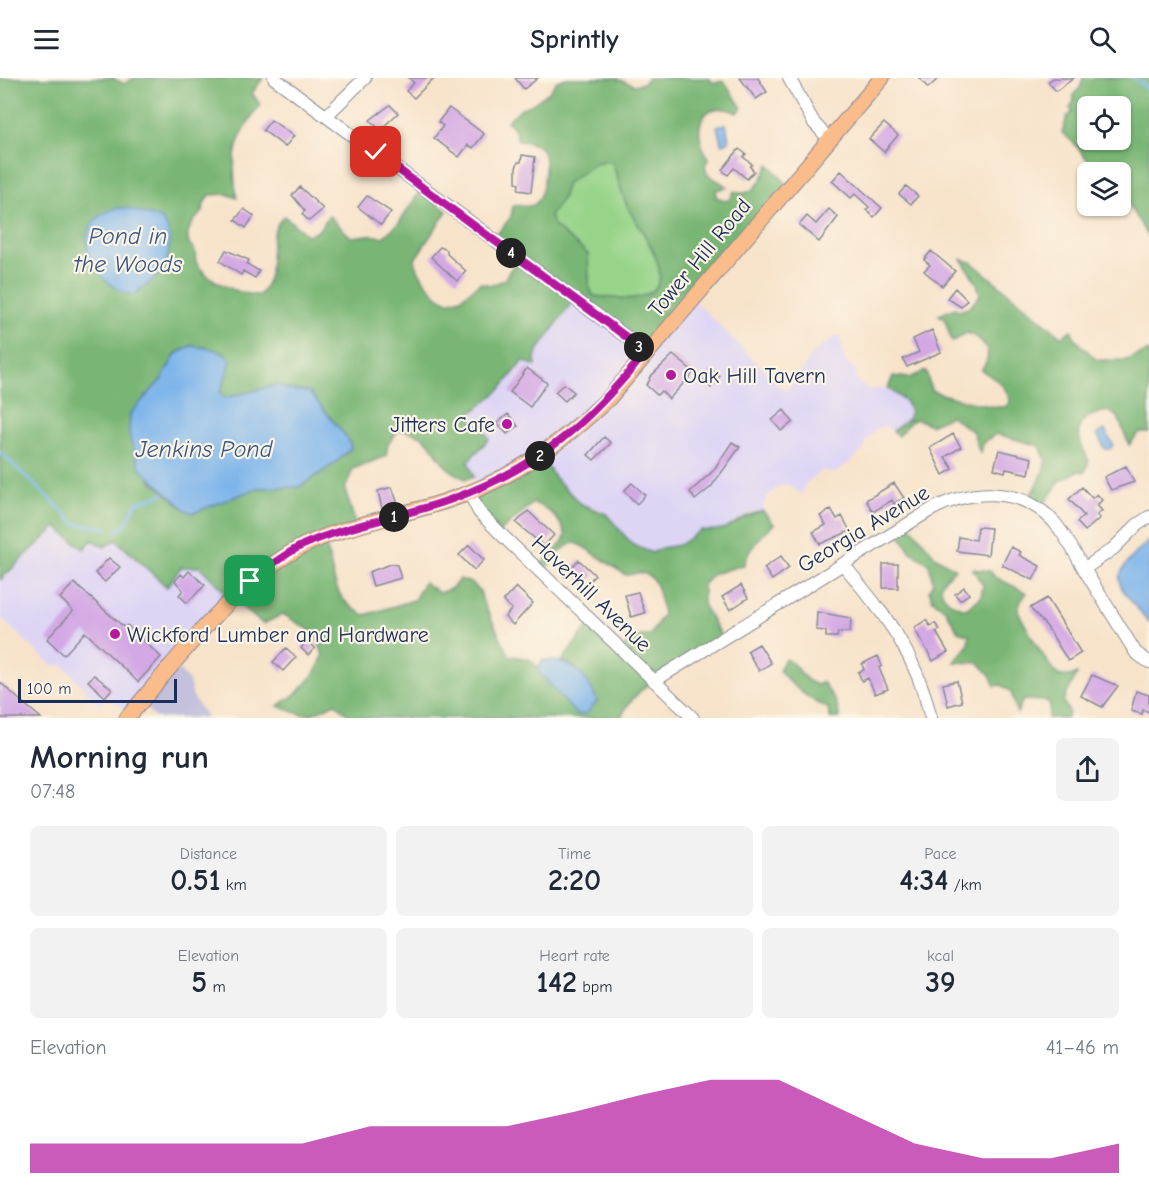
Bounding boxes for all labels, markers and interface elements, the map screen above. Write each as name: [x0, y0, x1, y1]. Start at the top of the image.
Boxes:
icon: menu: [30, 23, 63, 56]
icon: search: [1086, 23, 1119, 56]
text: Sprintly: [530, 24, 619, 55]
map controls: [1077, 96, 1131, 216]
button: locate: [1077, 96, 1131, 150]
pin: [350, 126, 401, 177]
icon: check: [359, 135, 392, 168]
button: layers: [1077, 162, 1131, 216]
street label: Tower Hill Road: [643, 193, 757, 322]
water label: Pond in the Woods: [74, 222, 182, 278]
pin: 4: [496, 238, 526, 268]
text: 4: [507, 244, 515, 262]
pin: 3: [624, 332, 654, 362]
text: 3: [635, 338, 643, 356]
place label: Oak Hill Tavern: [683, 363, 826, 389]
marker: Oak Hill Tavern: [664, 368, 678, 382]
place label: Jitters Cafe: [390, 412, 495, 438]
marker: Jitters Cafe: [500, 417, 514, 431]
water label: Jenkins Pond: [135, 435, 274, 463]
pin: 2: [525, 441, 555, 471]
text: 2: [536, 447, 544, 465]
street label: Georgia Avenue: [793, 479, 934, 578]
pin: 1: [379, 502, 409, 532]
text: 1: [391, 508, 397, 526]
street label: Haverhill Avenue: [526, 530, 657, 657]
pin: [224, 555, 275, 606]
icon: arrive: [233, 564, 266, 597]
place label: Wickford Lumber and Hardware: [127, 622, 429, 648]
marker: Wickford Lumber and Hardware: [108, 627, 122, 641]
scale bar: [18, 676, 177, 704]
text: 100 m: [27, 680, 71, 698]
text: Morning run: [30, 738, 209, 776]
button: share: [1056, 738, 1119, 801]
text: 07:48: [30, 780, 75, 803]
text: Distance: [180, 845, 237, 863]
text: Time: [558, 845, 591, 863]
text: Pace: [924, 845, 957, 863]
text: 0.51: [170, 863, 220, 898]
text: 2:20: [548, 863, 601, 898]
text: 4:34: [899, 863, 948, 898]
text: km: [220, 876, 247, 894]
text: /km: [948, 876, 982, 894]
text: Elevation: [178, 947, 239, 965]
text: Heart rate: [539, 947, 610, 965]
text: kcal: [927, 947, 954, 965]
text: 5: [191, 965, 207, 1000]
text: 142: [536, 965, 577, 1000]
text: 39: [925, 965, 956, 1000]
text: m: [207, 978, 226, 996]
text: bpm: [577, 978, 613, 996]
text: Elevation: [30, 1036, 107, 1059]
text: 41–46 m: [1046, 1036, 1119, 1059]

